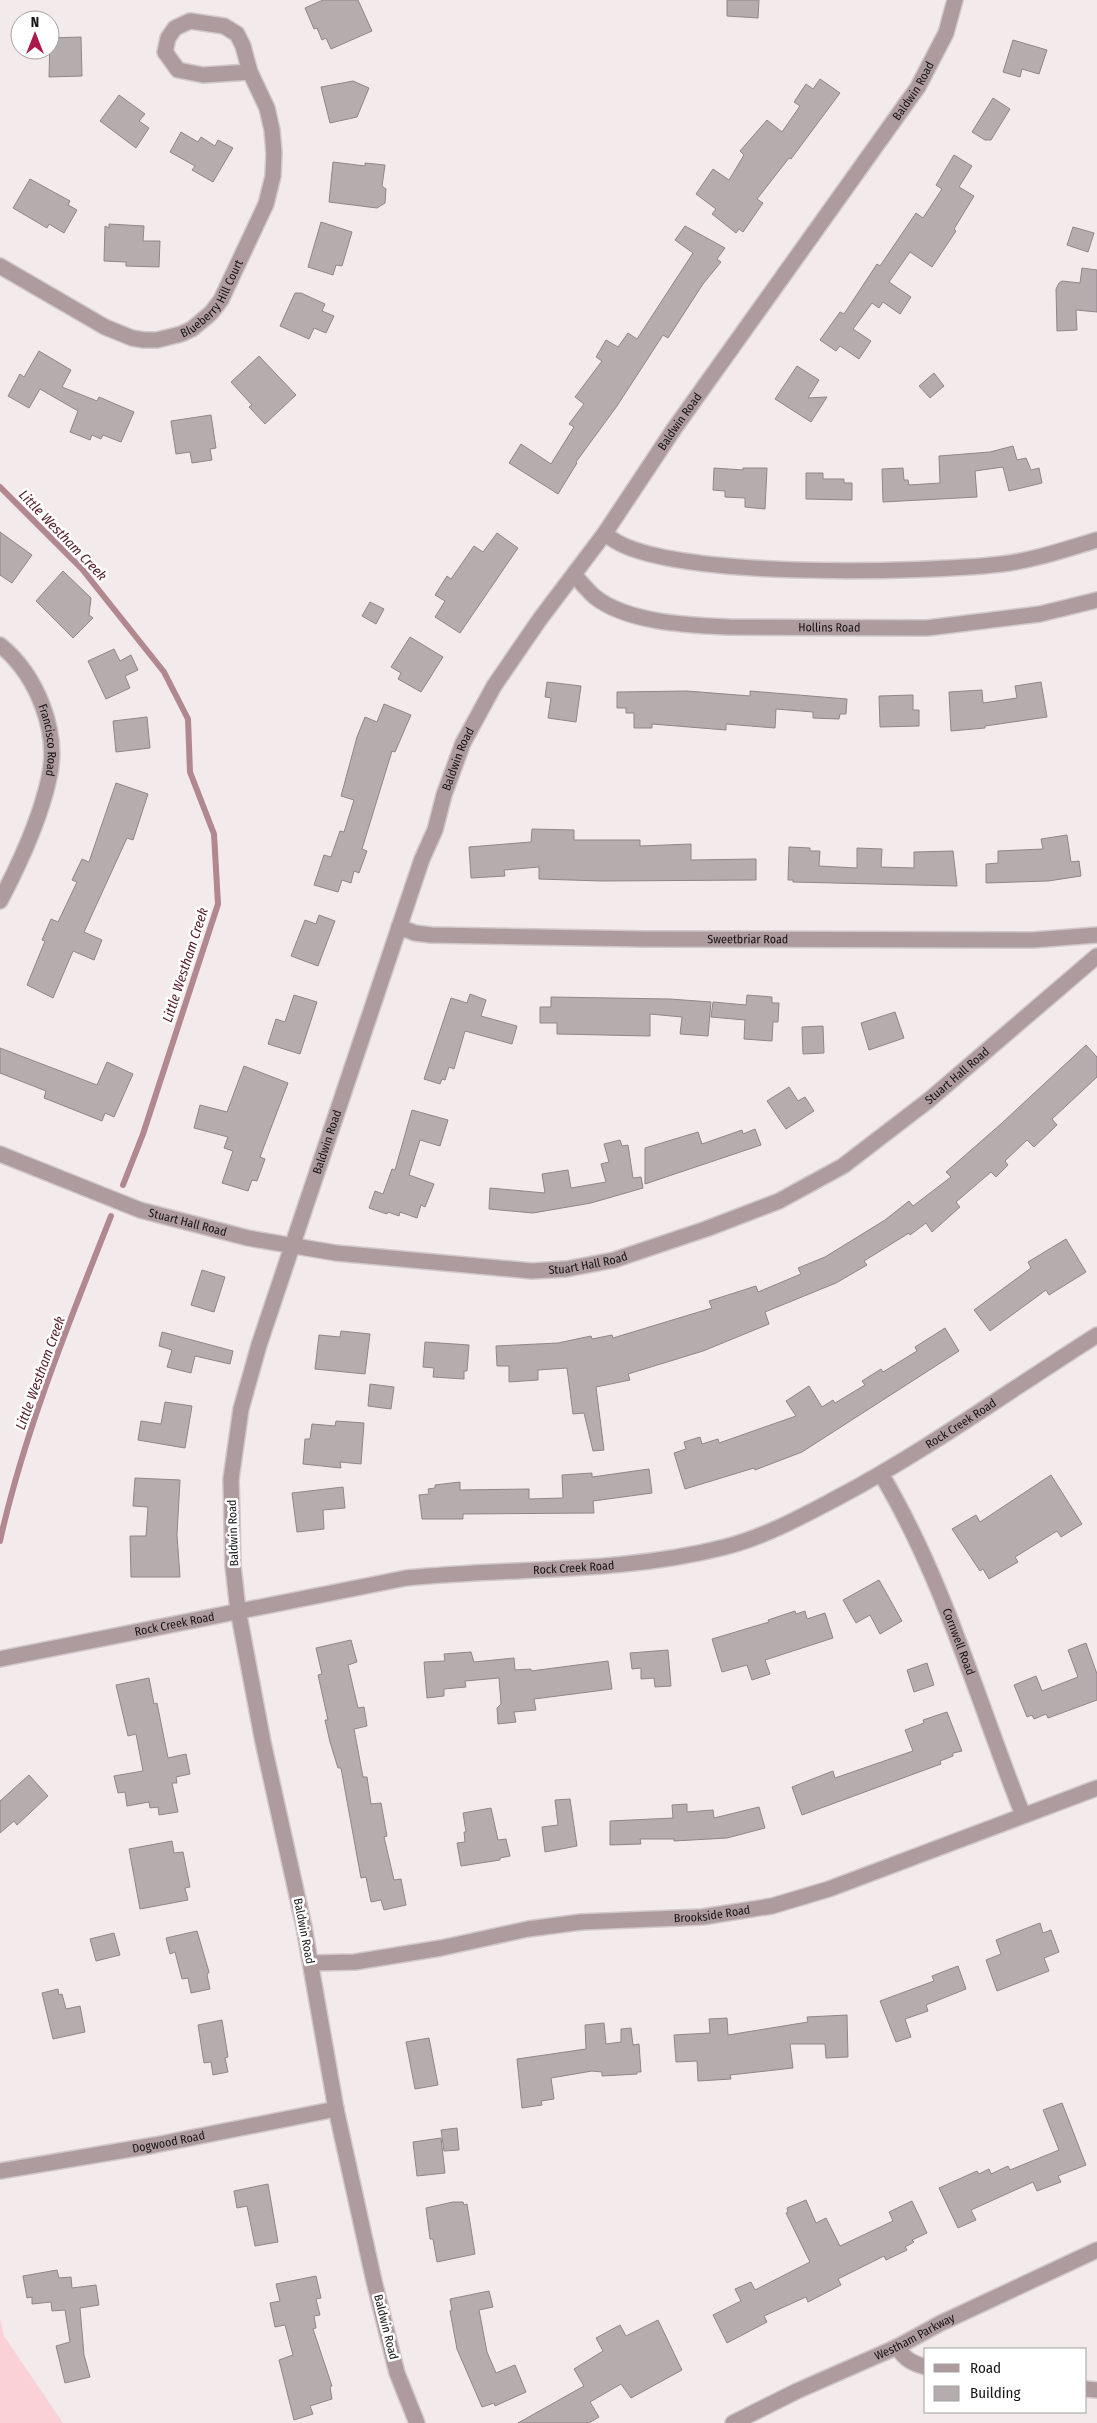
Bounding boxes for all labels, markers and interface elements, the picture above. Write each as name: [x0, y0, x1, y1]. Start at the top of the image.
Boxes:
north arrow: [10, 10, 60, 60]
text: N: [31, 14, 39, 31]
street label: Baldwin Road: [890, 59, 937, 123]
street label: Blueberry Hill Court: [178, 257, 246, 340]
street label: Baldwin Road: [655, 390, 705, 453]
water label: Little Westham Creek: [15, 486, 110, 584]
street label: Hollins Road: [798, 620, 860, 635]
street label: Francisco Road: [35, 702, 59, 777]
street label: Baldwin Road: [439, 725, 477, 793]
water label: Little Westham Creek: [159, 906, 212, 1025]
street label: Sweetbriar Road: [707, 932, 788, 946]
street label: Stuart Hall Road: [922, 1044, 992, 1107]
street label: Baldwin Road: [310, 1108, 344, 1176]
street label: Stuart Hall Road: [147, 1206, 228, 1239]
street label: Stuart Hall Road: [548, 1249, 629, 1277]
water label: Little Westham Creek: [12, 1314, 69, 1432]
street label: Rock Creek Road: [923, 1396, 999, 1452]
street label: Baldwin Road: [225, 1499, 241, 1567]
street label: Rock Creek Road: [533, 1558, 615, 1577]
street label: Cornwell Road: [939, 1606, 978, 1677]
street label: Rock Creek Road: [133, 1609, 216, 1639]
street label: Baldwin Road: [291, 1897, 317, 1965]
street label: Brookside Road: [674, 1903, 751, 1925]
street label: Dogwood Road: [131, 2128, 206, 2156]
street label: Baldwin Road: [371, 2293, 401, 2361]
street label: Westham Parkway: [872, 2310, 957, 2363]
legend: [924, 2348, 1087, 2413]
text: Road: [970, 2359, 1001, 2377]
text: Building: [970, 2384, 1021, 2402]

